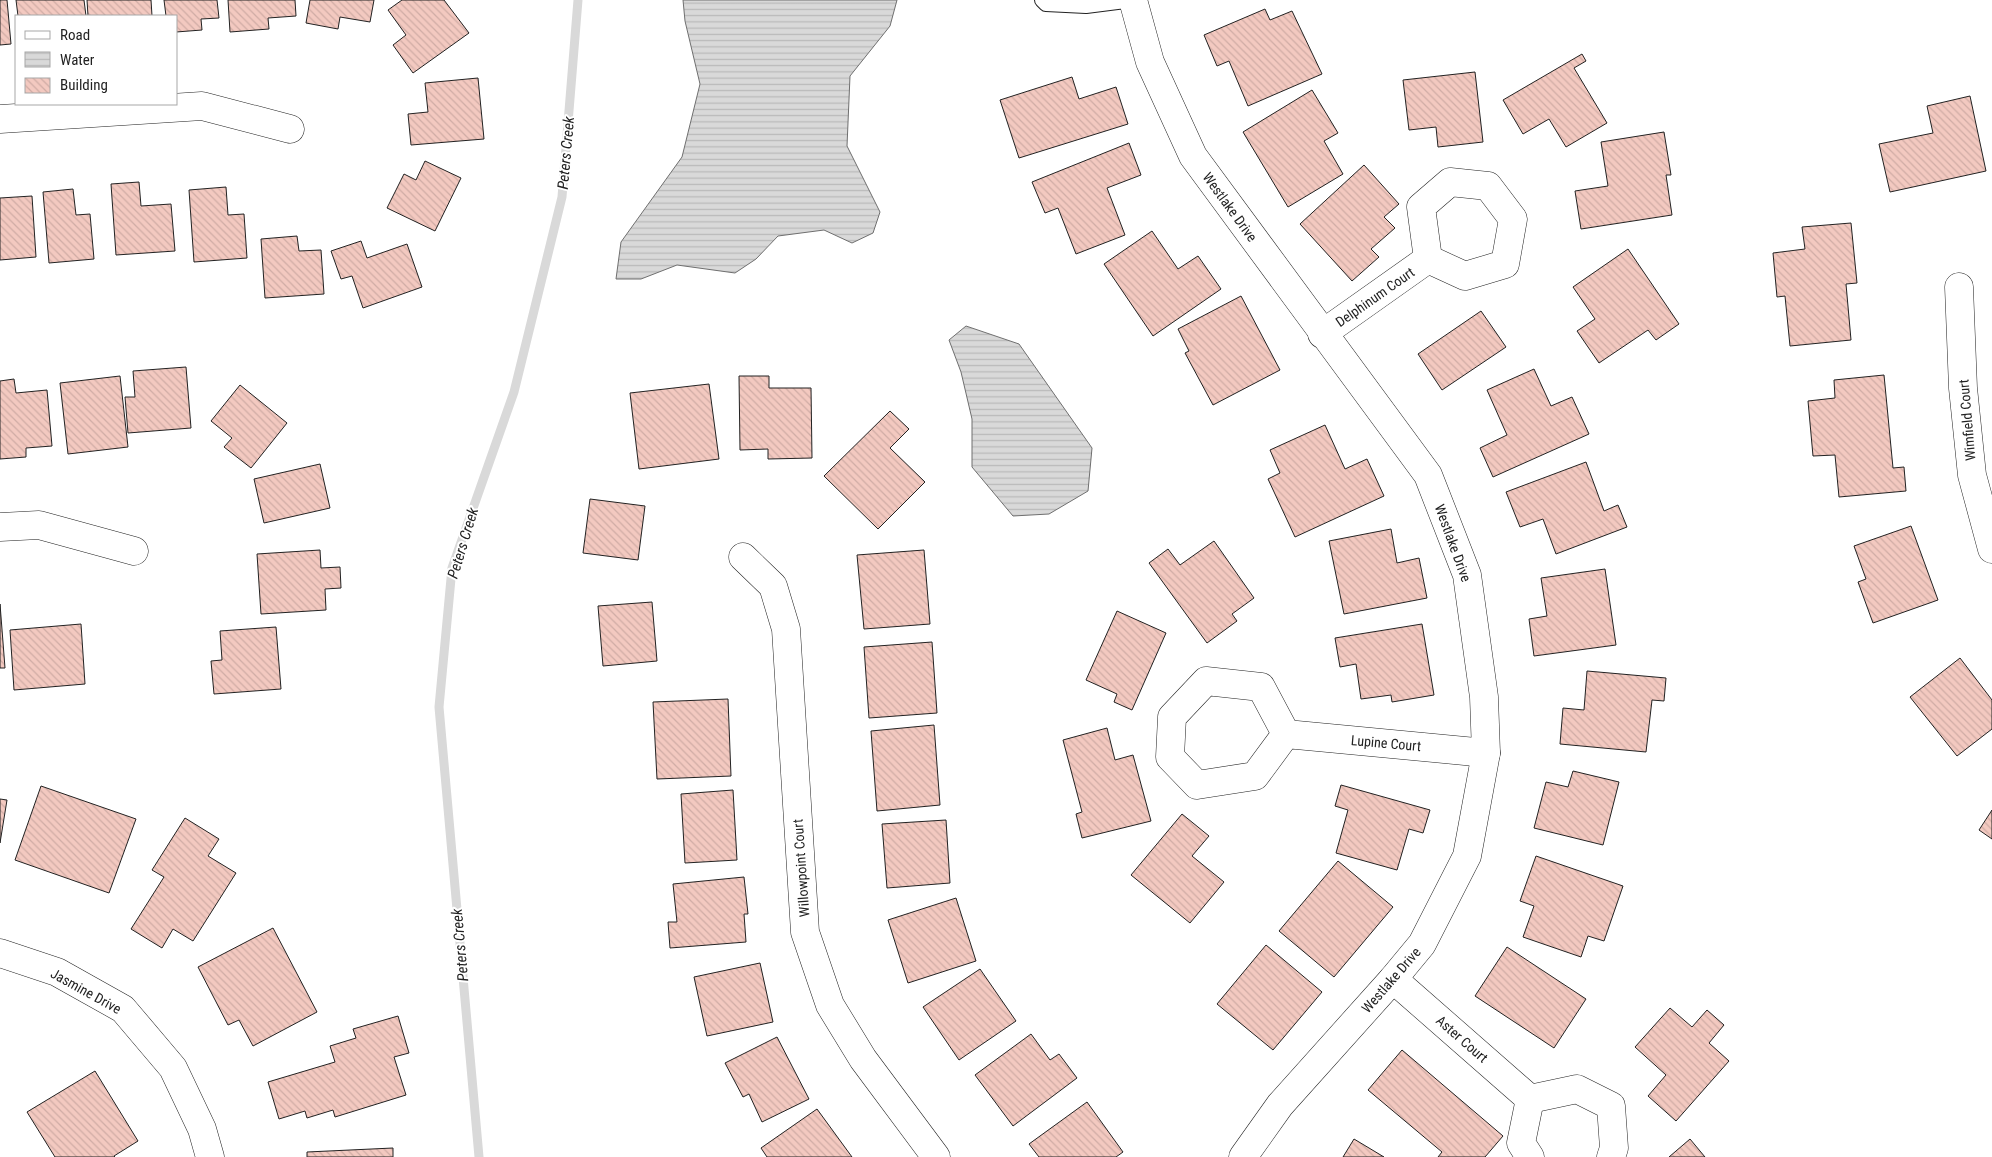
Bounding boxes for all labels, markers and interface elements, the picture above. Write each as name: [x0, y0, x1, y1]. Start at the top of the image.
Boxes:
legend: [15, 15, 178, 105]
text: Road: [60, 26, 90, 44]
text: Water: [60, 51, 95, 69]
text: Building: [60, 76, 108, 94]
water label: Peters Creek: [554, 115, 578, 190]
street label: Westlake Drive: [1200, 169, 1261, 245]
street label: Delphinum Court: [1333, 264, 1417, 330]
street label: Wimfield Court: [1955, 379, 1979, 461]
street label: Westlake Drive: [1432, 502, 1475, 584]
water label: Peters Creek: [444, 505, 482, 581]
street label: Lupine Court: [1350, 732, 1422, 754]
street label: Willowpoint Court: [790, 818, 812, 918]
water label: Peters Creek: [448, 907, 472, 982]
street label: Westlake Drive: [1358, 944, 1424, 1016]
street label: Jasmine Drive: [48, 965, 124, 1017]
street label: Aster Court: [1433, 1012, 1491, 1066]

